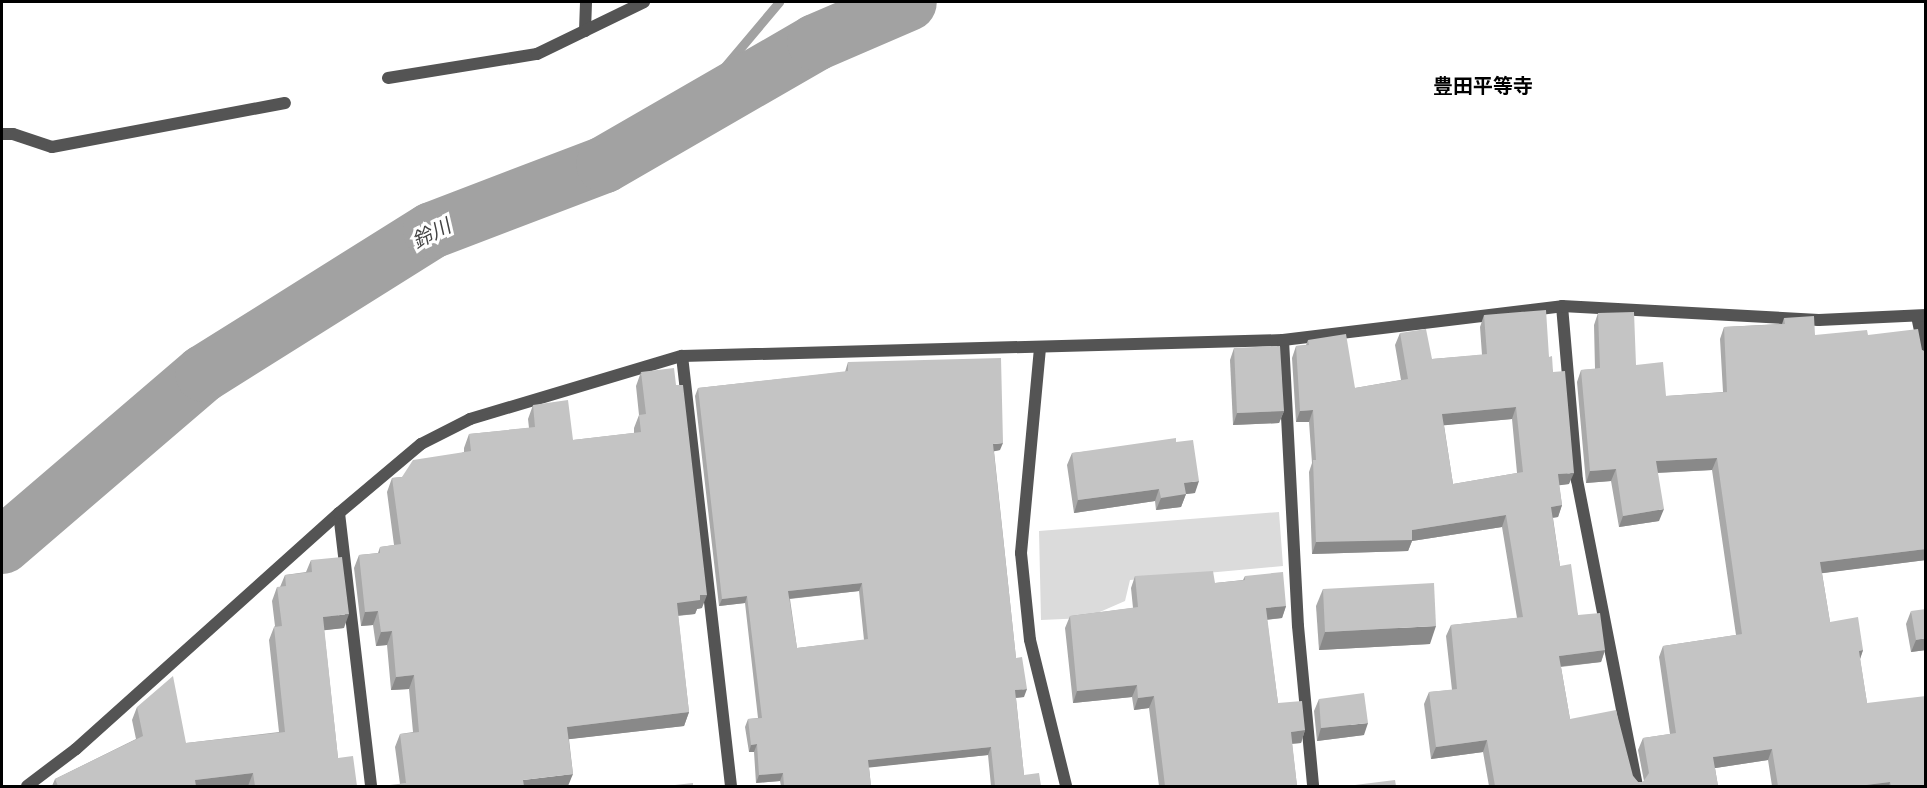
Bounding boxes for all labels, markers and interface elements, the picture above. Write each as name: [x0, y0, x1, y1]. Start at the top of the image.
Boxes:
district label: 豊田平等寺: [1433, 73, 1533, 97]
water label: 鈴川: [408, 213, 454, 253]

